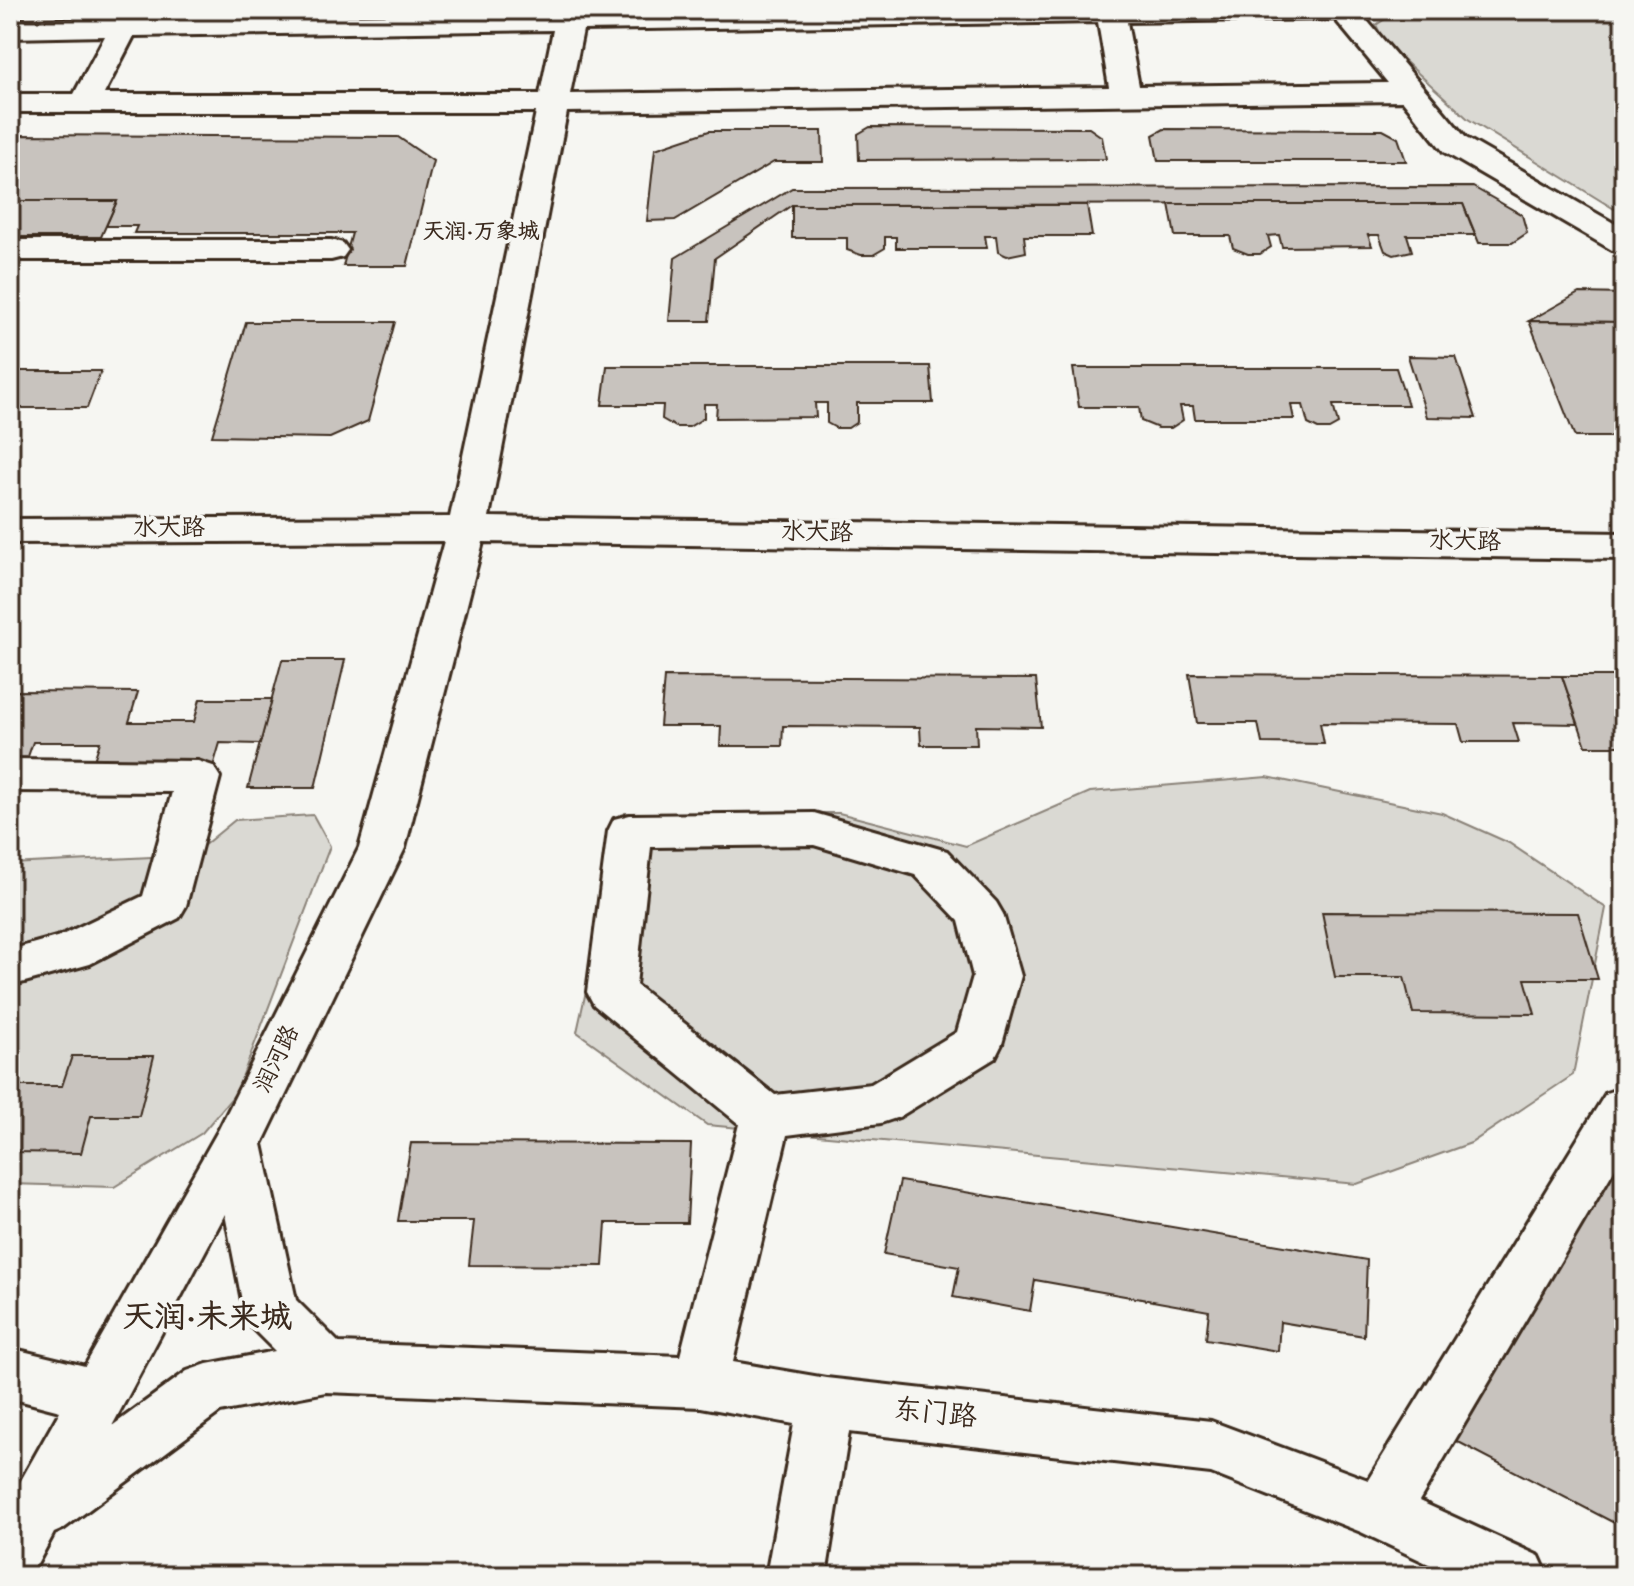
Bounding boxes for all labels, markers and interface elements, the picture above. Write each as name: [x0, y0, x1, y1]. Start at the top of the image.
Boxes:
district label: 天润·万象城: [423, 219, 539, 247]
street label: 水大路: [133, 514, 205, 545]
street label: 水大路: [781, 518, 853, 550]
street label: 水大路: [1429, 527, 1501, 559]
street label: 润河路: [248, 1020, 308, 1099]
district label: 天润·未来城: [122, 1300, 292, 1340]
street label: 东门路: [891, 1393, 979, 1437]

